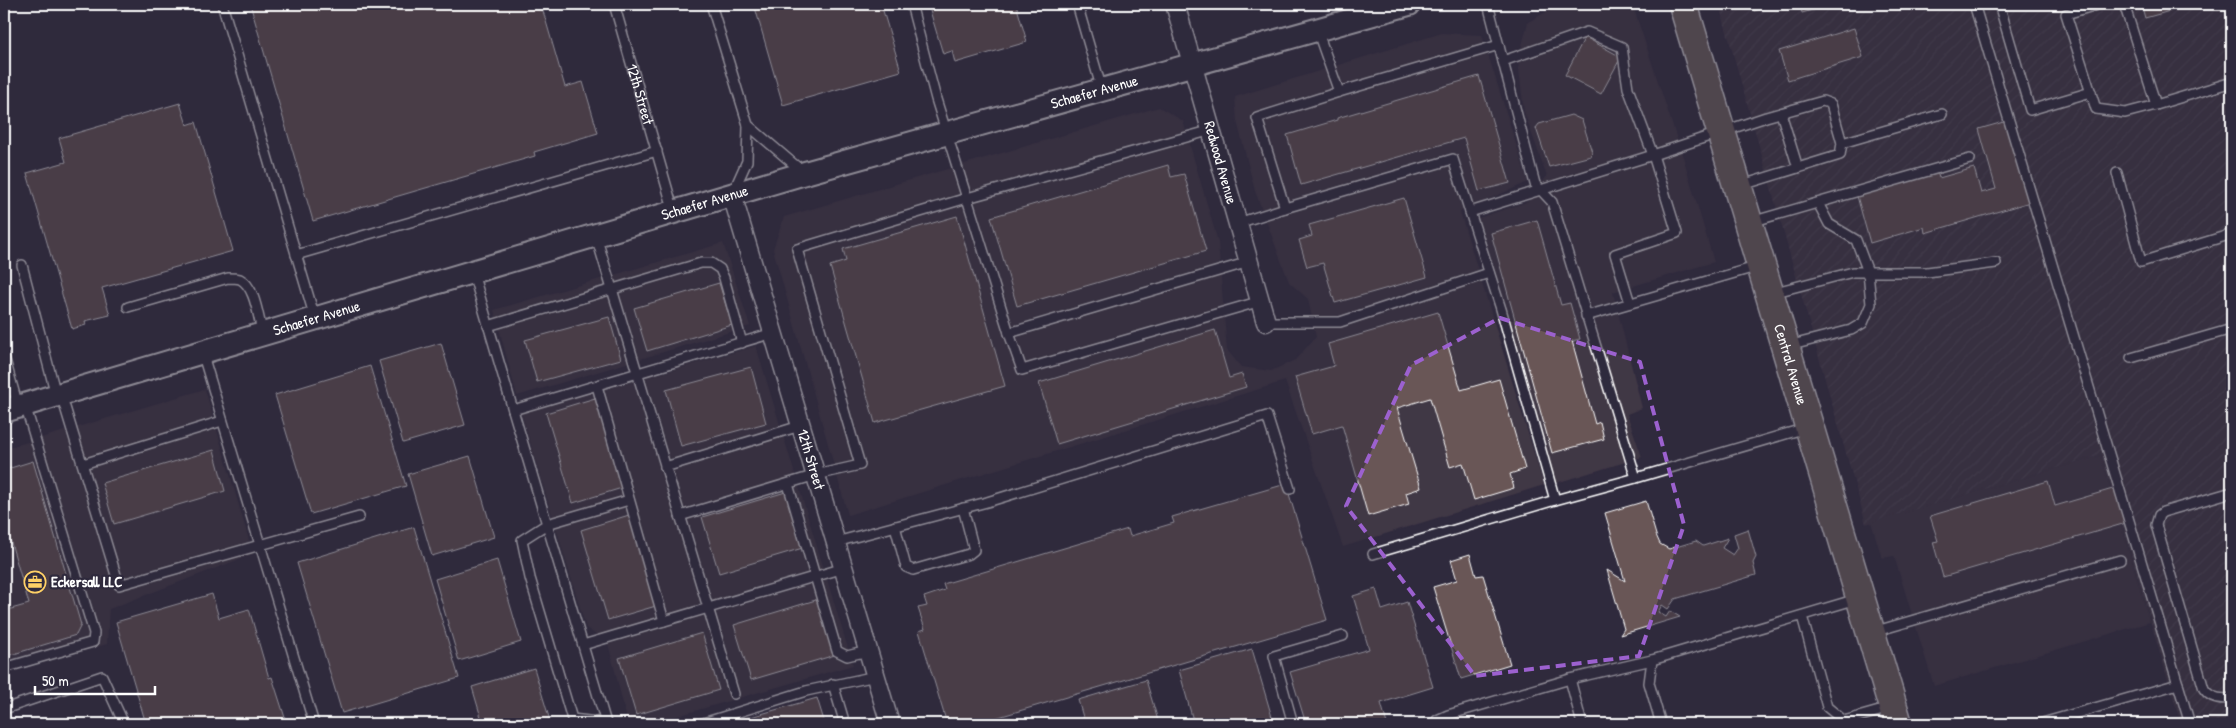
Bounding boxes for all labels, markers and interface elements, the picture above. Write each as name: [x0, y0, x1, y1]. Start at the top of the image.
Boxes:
street label: 12th Street: [622, 61, 660, 128]
street label: Schaefer Avenue: [1048, 69, 1140, 114]
street label: Redwood Avenue: [1199, 119, 1243, 206]
street label: Schaefer Avenue: [659, 179, 751, 225]
street label: Schaefer Avenue: [270, 295, 362, 340]
street label: Central Avenue: [1769, 321, 1813, 407]
street label: 12th Street: [792, 426, 831, 493]
office icon: Eckersall LLC: [23, 570, 47, 594]
place label: Eckersall LLC: [51, 571, 122, 592]
scale bar: [35, 663, 155, 695]
text: 50 m: [42, 670, 69, 691]

